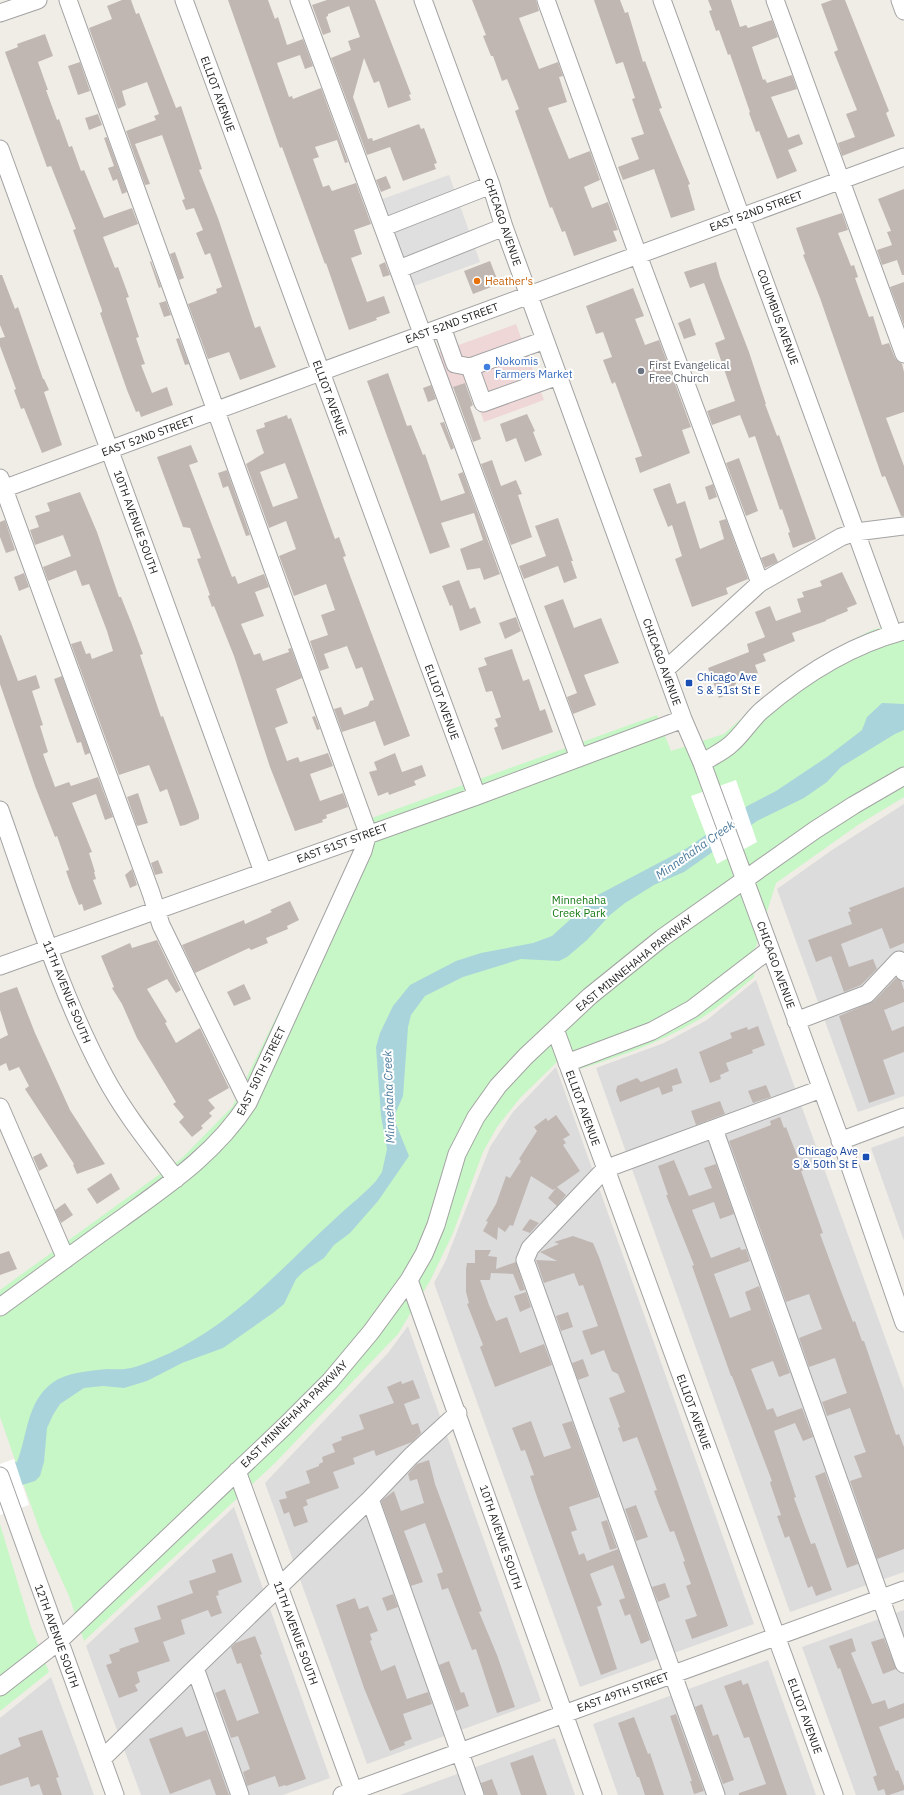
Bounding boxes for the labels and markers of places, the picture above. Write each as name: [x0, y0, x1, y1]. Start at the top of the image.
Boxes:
place label: Heather's: [485, 274, 533, 288]
marker: Heather's: [472, 276, 482, 286]
place label: Nokomis Farmers Market: [495, 354, 573, 381]
place label: First Evangelical Free Church: [649, 358, 729, 385]
marker: Nokomis Farmers Market: [482, 362, 492, 372]
marker: First Evangelical Free Church: [636, 366, 646, 376]
place label: Chicago Ave S & 51st St E: [697, 670, 760, 697]
marker: Chicago Ave S & 51st St E: [684, 678, 694, 688]
place label: Chicago Ave S & 50th St E: [794, 1144, 858, 1171]
marker: Chicago Ave S & 50th St E: [861, 1152, 871, 1162]

